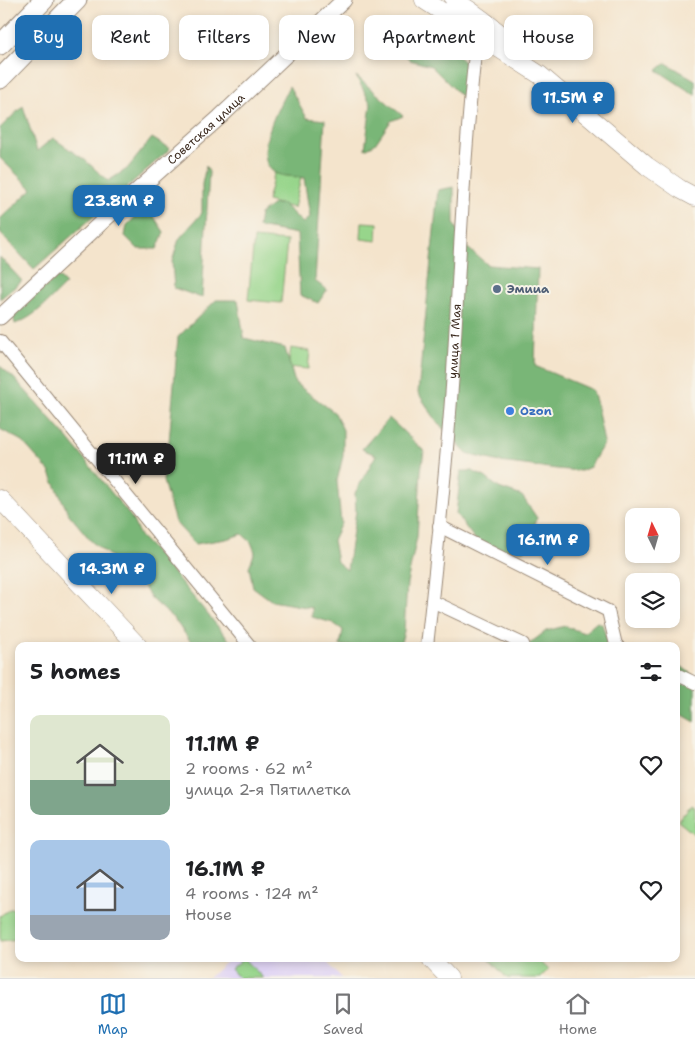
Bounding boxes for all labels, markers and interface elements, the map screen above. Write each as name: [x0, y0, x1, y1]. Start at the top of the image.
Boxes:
chip: Buy: [15, 15, 82, 60]
chip: Rent: [92, 15, 169, 60]
chip: Filters: [179, 15, 269, 60]
chip: New: [279, 15, 354, 60]
chip: Apartment: [364, 15, 494, 60]
chip: House: [504, 15, 593, 60]
pin: 11.5M ₽: [527, 82, 619, 124]
text: 11.5M ₽: [542, 87, 604, 108]
street label: Советская улица: [164, 89, 249, 168]
pin: 23.8M ₽: [73, 184, 165, 227]
text: 23.8M ₽: [84, 190, 154, 211]
place label: Эмииа: [507, 281, 550, 297]
marker: Эмииа: [491, 283, 503, 295]
street label: улица 1 Мая: [445, 303, 465, 379]
place label: Ozon: [520, 403, 552, 419]
marker: Ozon: [504, 405, 516, 417]
pin: 11.1M ₽: [90, 442, 182, 485]
text: 11.1M ₽: [108, 448, 164, 469]
north arrow: [625, 508, 680, 562]
map controls: [625, 508, 680, 628]
pin: 16.1M ₽: [502, 524, 594, 566]
text: 16.1M ₽: [517, 529, 579, 550]
pin: 14.3M ₽: [66, 552, 158, 595]
text: 14.3M ₽: [79, 558, 145, 579]
button: layers: [625, 573, 680, 628]
text: 5 homes: [30, 658, 121, 686]
icon: filters: [637, 658, 665, 686]
text: 11.1M ₽: [185, 730, 260, 758]
icon: home: [70, 735, 130, 795]
icon: heart: [637, 751, 665, 779]
text: 2 rooms · 62 m²: [185, 758, 313, 779]
text: улица 2-я Пятилетка: [185, 779, 351, 800]
text: 16.1M ₽: [185, 855, 265, 883]
icon: home: [70, 860, 130, 920]
icon: heart: [637, 876, 665, 904]
text: 4 rooms · 124 m²: [185, 883, 319, 904]
text: House: [185, 904, 232, 925]
tab: Map: [98, 990, 128, 1038]
tab: Saved: [323, 990, 363, 1038]
tab: Home: [559, 990, 597, 1038]

